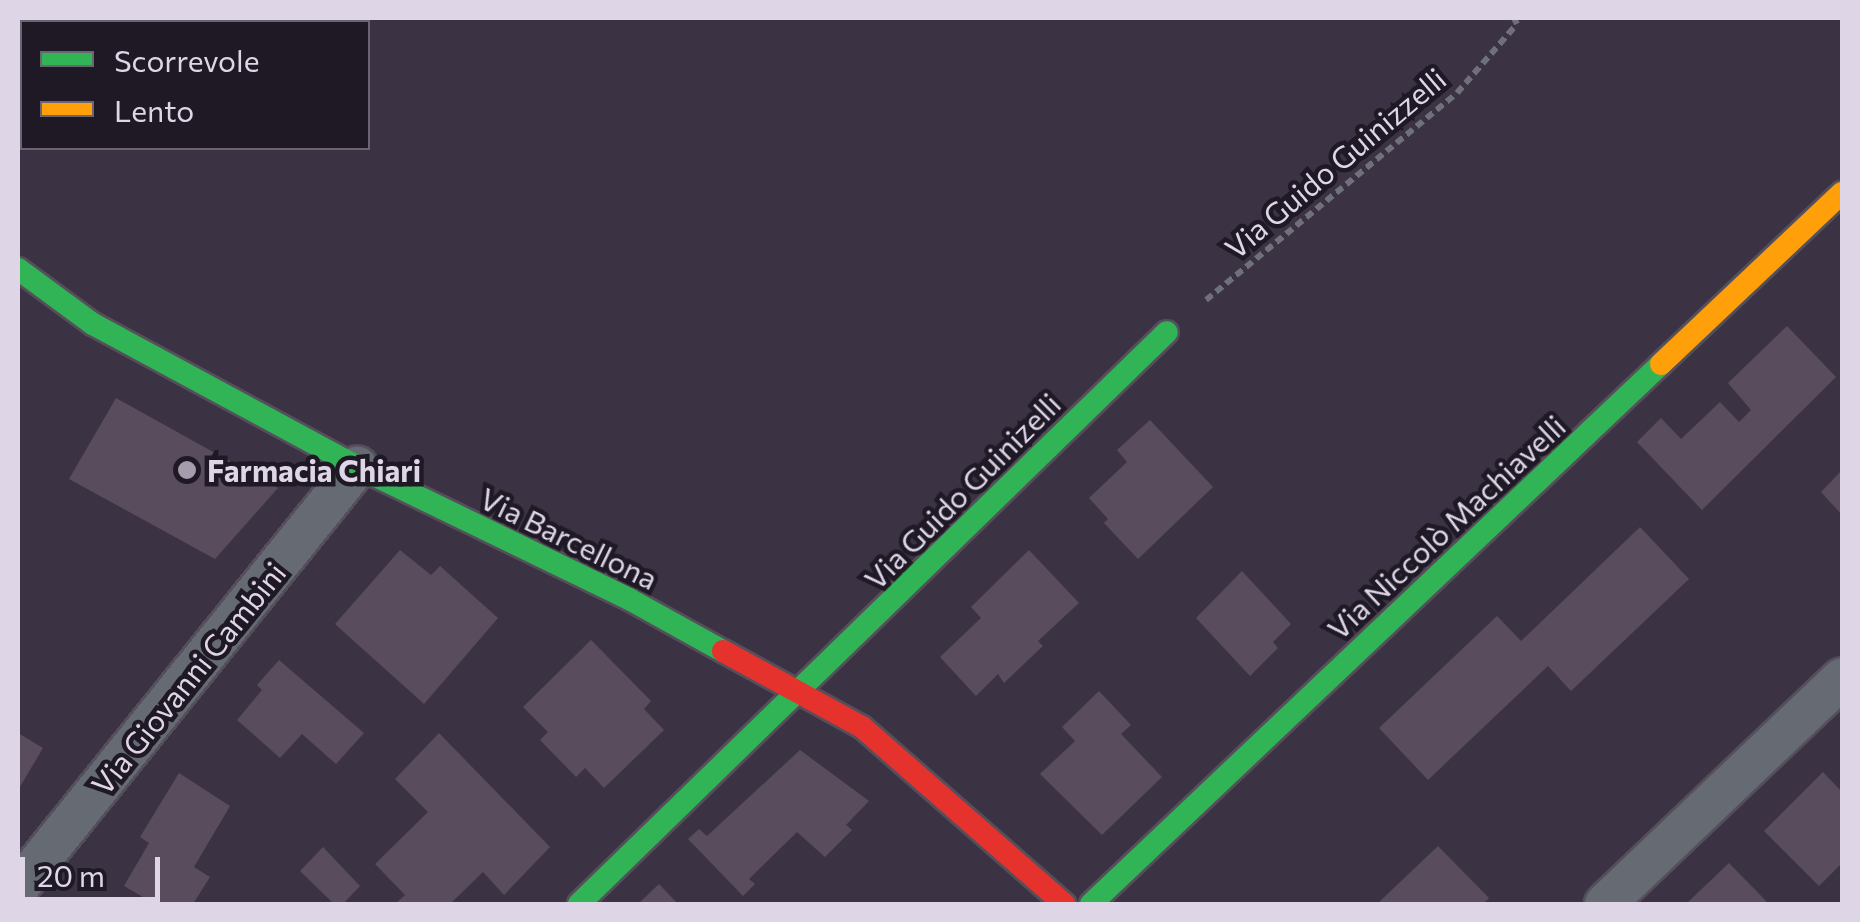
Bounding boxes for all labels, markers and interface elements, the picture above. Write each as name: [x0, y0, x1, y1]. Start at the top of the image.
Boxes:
legend: [20, 20, 370, 150]
text: Scorrevole: [114, 41, 259, 78]
street label: Via Guido Guinizzelli: [1217, 60, 1453, 266]
text: Lento: [114, 91, 194, 128]
street label: Via Guido Guinizelli: [857, 386, 1067, 596]
street label: Via Niccolò Machiavelli: [1320, 408, 1572, 646]
place label: Farmacia Chiari: [207, 452, 421, 488]
marker: Farmacia Chiari: [176, 459, 198, 481]
street label: Via Barcellona: [474, 480, 664, 596]
street label: Via Giovanni Cambini: [83, 555, 293, 801]
scale bar: [25, 837, 165, 899]
text: 20 m: [37, 856, 105, 893]

